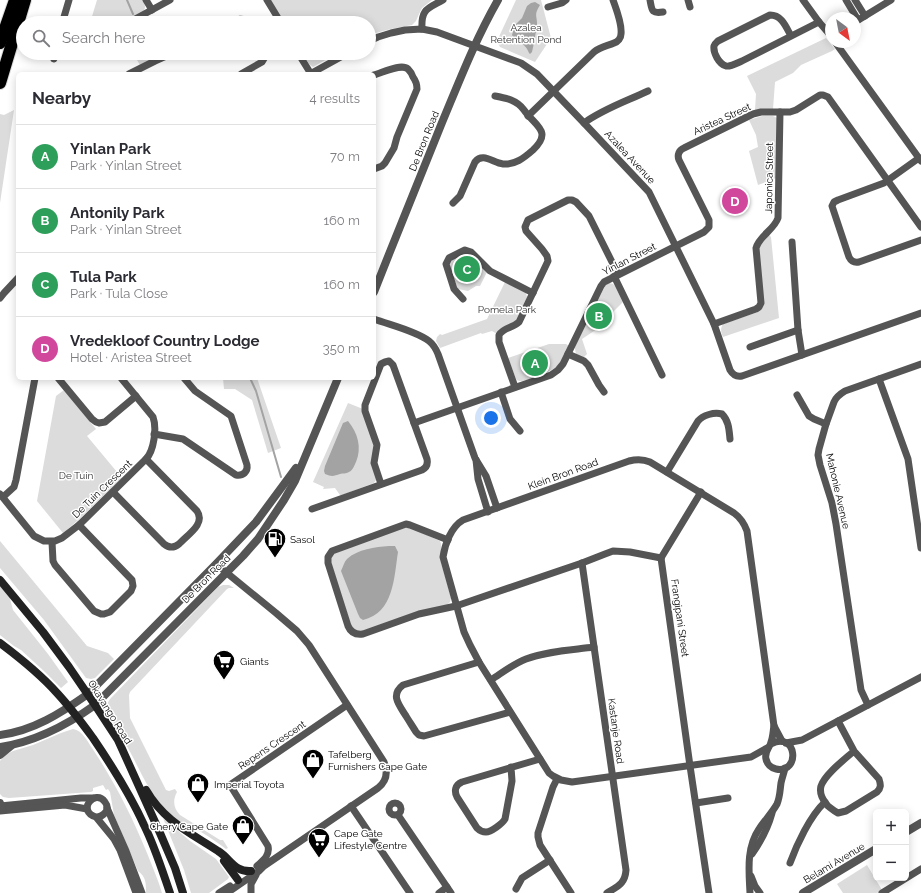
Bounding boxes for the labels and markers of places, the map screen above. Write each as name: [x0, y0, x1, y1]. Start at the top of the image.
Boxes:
pin: D: [722, 186, 748, 216]
pin: C: [454, 254, 480, 284]
pin: B: [586, 301, 612, 331]
pin: A: [522, 348, 548, 378]
fuel station icon: Sasol: [262, 526, 288, 559]
place label: Sasol: [290, 534, 315, 545]
supermarket icon: Giants: [211, 648, 237, 681]
place label: Giants: [240, 656, 269, 667]
shop icon: Tafelberg Furnishers Cape Gate: [300, 747, 326, 780]
place label: Tafelberg Furnishers Cape Gate: [328, 749, 427, 772]
shop icon: Imperial Toyota: [185, 771, 211, 804]
place label: Imperial Toyota: [214, 779, 284, 790]
shop icon: Chery Cape Gate: [230, 813, 256, 846]
place label: Chery Cape Gate: [150, 821, 228, 832]
supermarket icon: Cape Gate Lifestyle Centre: [306, 826, 332, 859]
place label: Cape Gate Lifestyle Centre: [334, 828, 407, 851]

